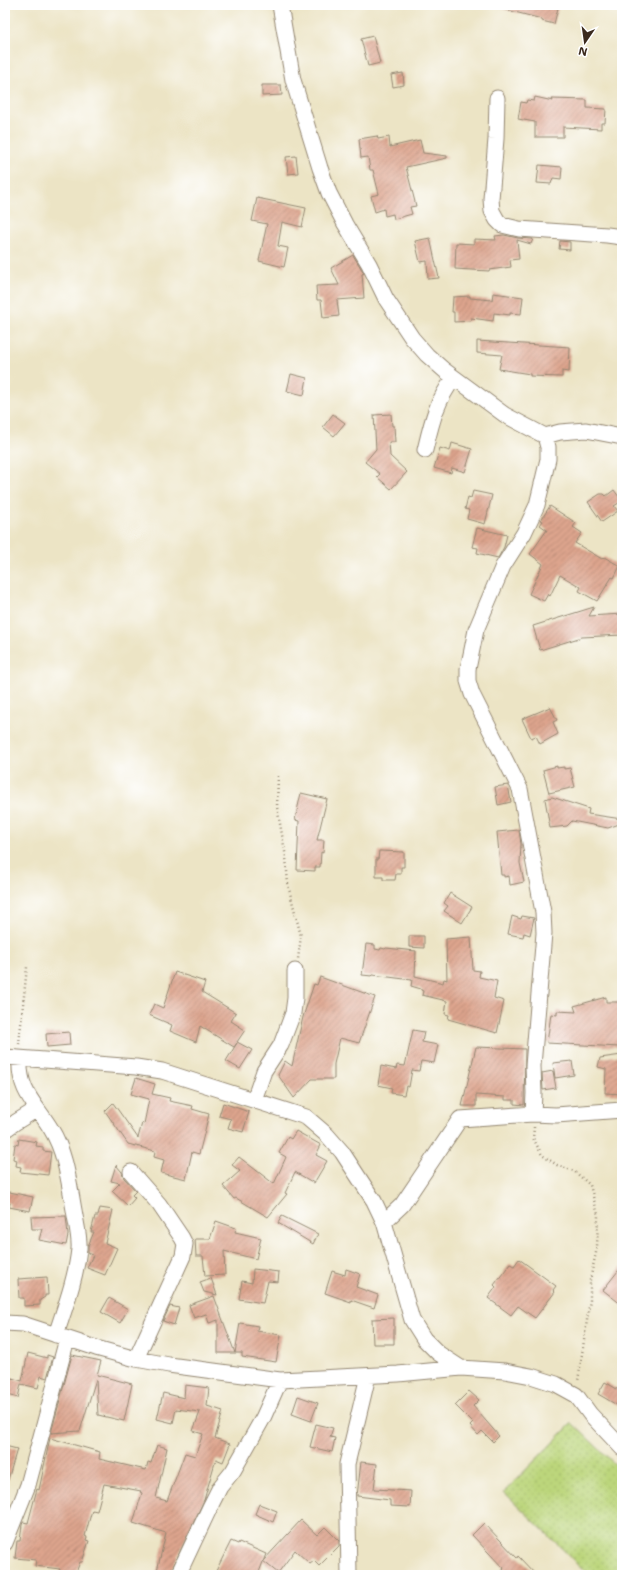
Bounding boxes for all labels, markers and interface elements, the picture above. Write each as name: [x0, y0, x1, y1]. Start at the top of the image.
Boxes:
north arrow: [565, 22, 605, 62]
text: N: [577, 43, 589, 60]

